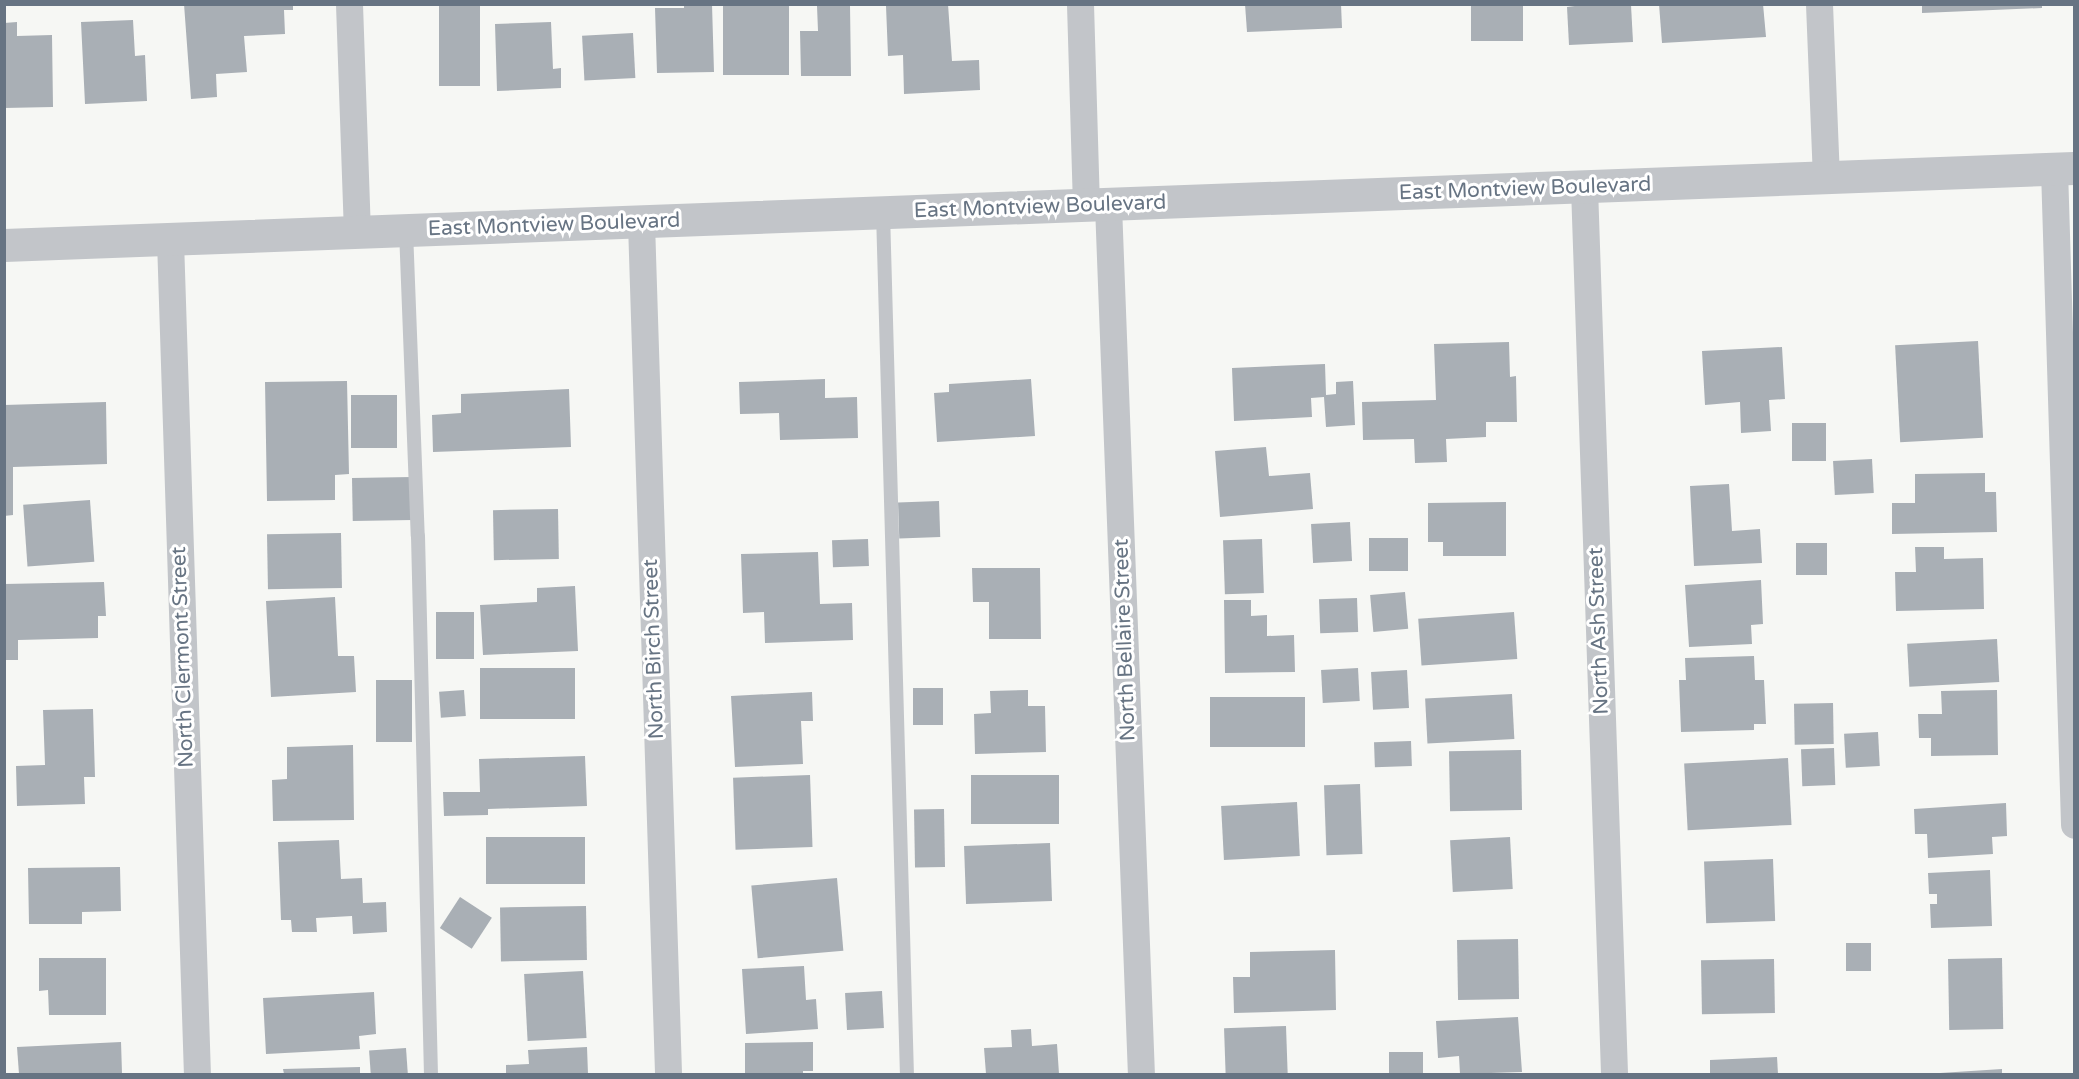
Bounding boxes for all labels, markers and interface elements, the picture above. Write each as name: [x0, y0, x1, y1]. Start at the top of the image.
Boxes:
street label: East Montview Boulevard: [1398, 172, 1652, 206]
street label: East Montview Boulevard: [913, 190, 1167, 224]
street label: East Montview Boulevard: [427, 208, 681, 242]
street label: North Bellaire Street: [1109, 538, 1141, 742]
street label: North Clermont Street: [167, 546, 199, 768]
street label: North Ash Street: [1583, 547, 1615, 715]
street label: North Birch Street: [638, 558, 670, 740]

